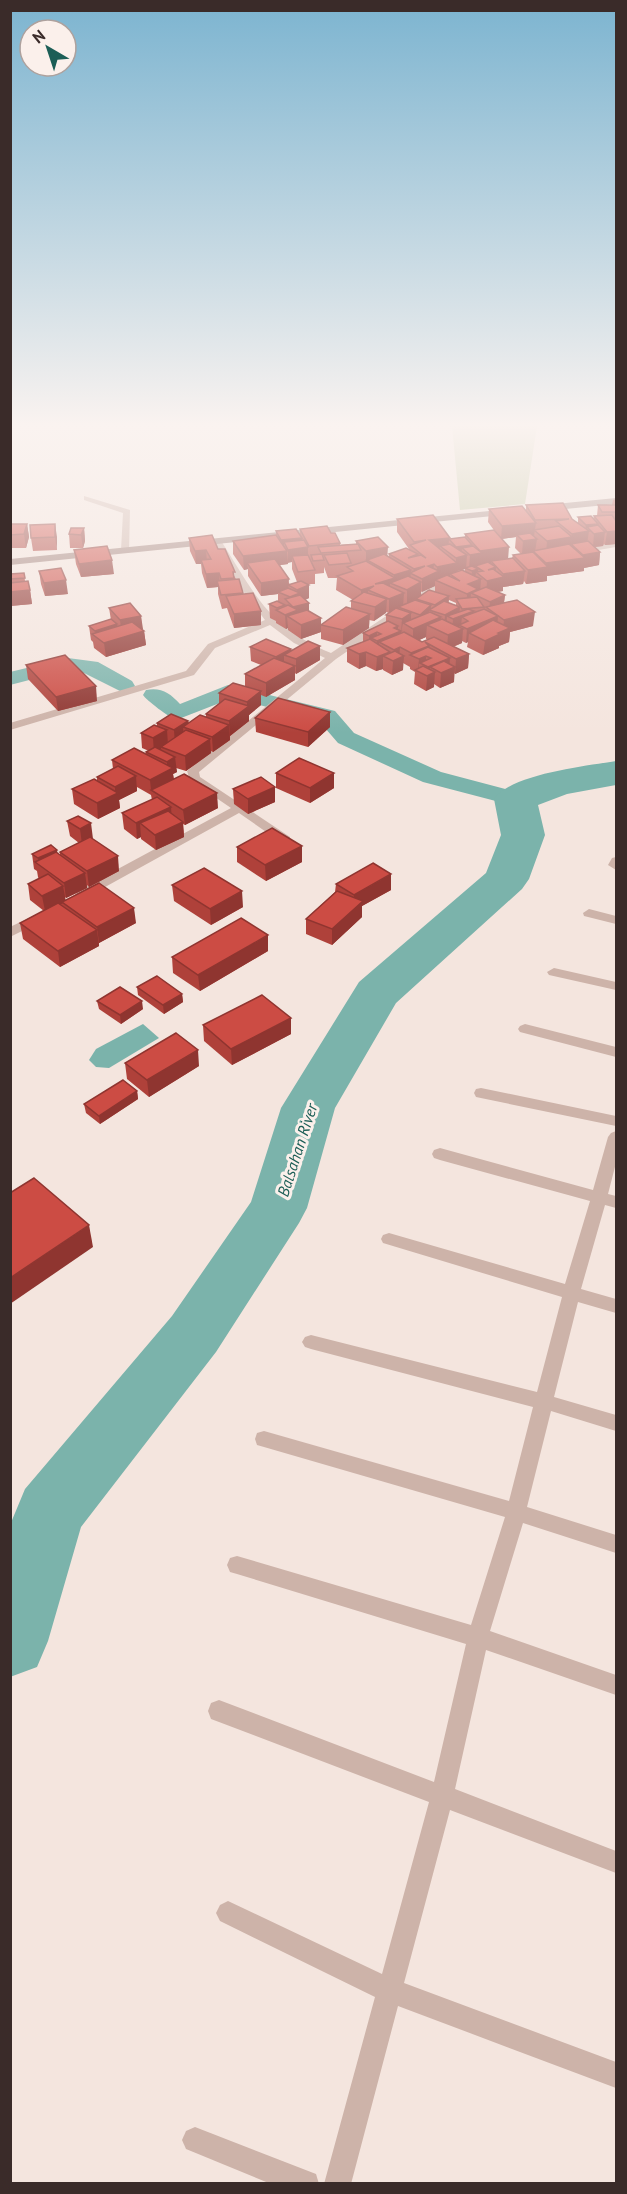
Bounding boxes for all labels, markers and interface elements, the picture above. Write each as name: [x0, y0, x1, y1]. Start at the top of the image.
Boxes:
north arrow: [18, 18, 78, 78]
text: N: [28, 25, 49, 47]
water label: Balsahan River: [273, 1099, 322, 1199]

